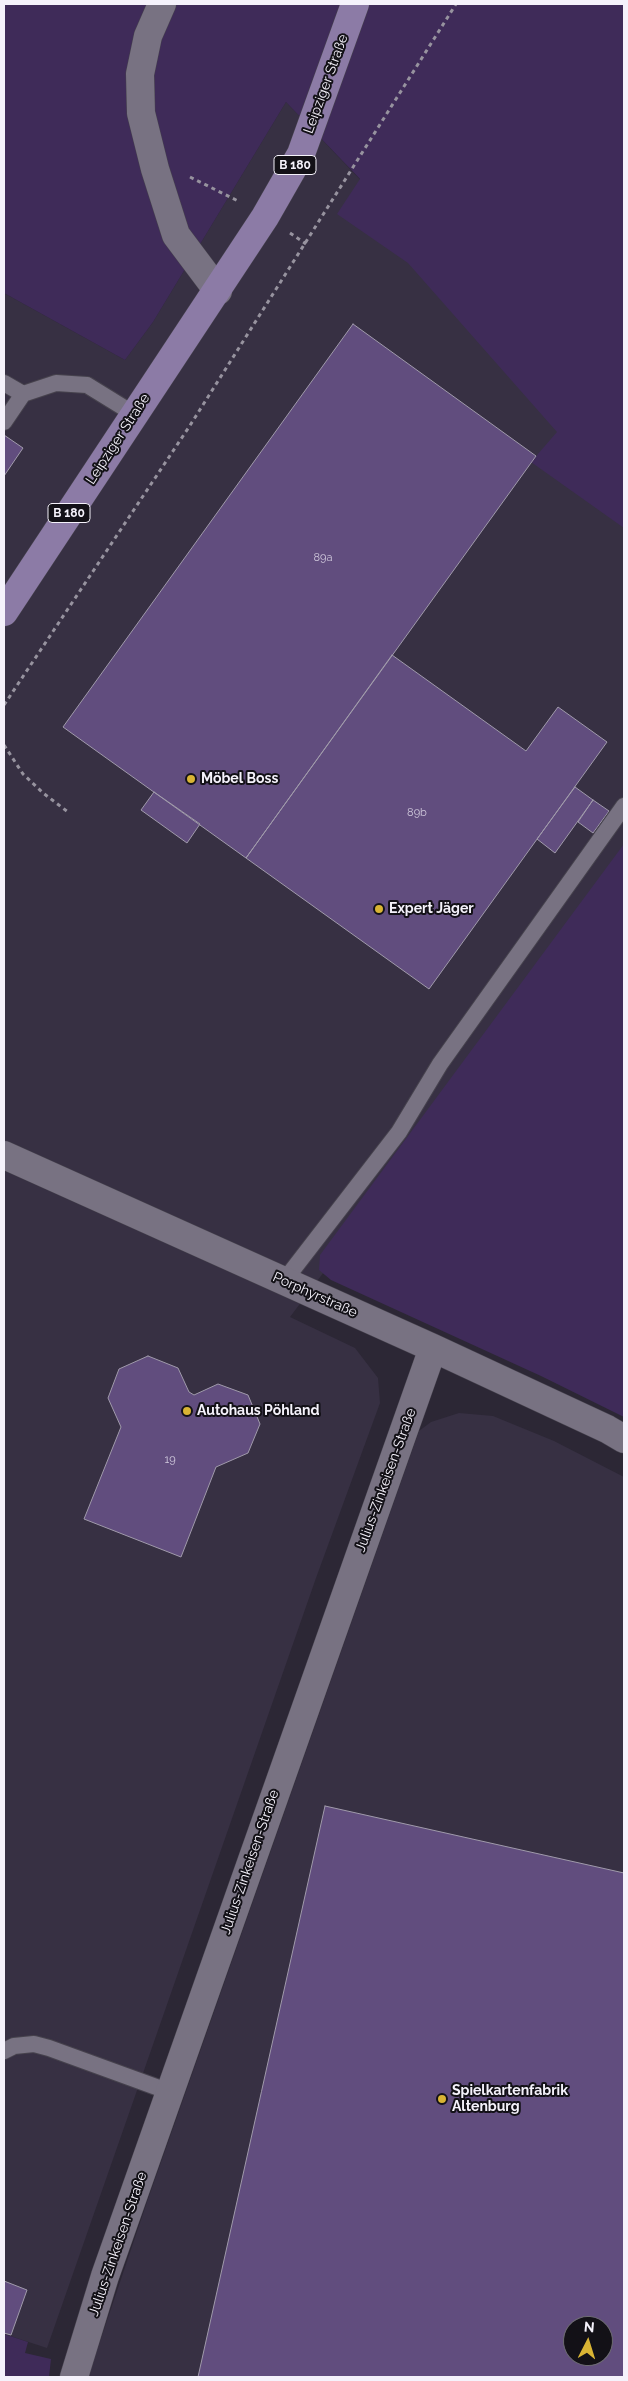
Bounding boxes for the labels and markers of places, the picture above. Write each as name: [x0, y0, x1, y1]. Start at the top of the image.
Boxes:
place label: Möbel Boss: [201, 771, 278, 787]
marker: Möbel Boss: [185, 773, 197, 785]
place label: Expert Jäger: [389, 901, 474, 917]
marker: Expert Jäger: [373, 903, 385, 915]
place label: Autohaus Pöhland: [197, 1403, 320, 1419]
marker: Autohaus Pöhland: [181, 1405, 193, 1417]
place label: Spielkartenfabrik Altenburg: [452, 2083, 568, 2116]
marker: Spielkartenfabrik Altenburg: [436, 2093, 448, 2105]

